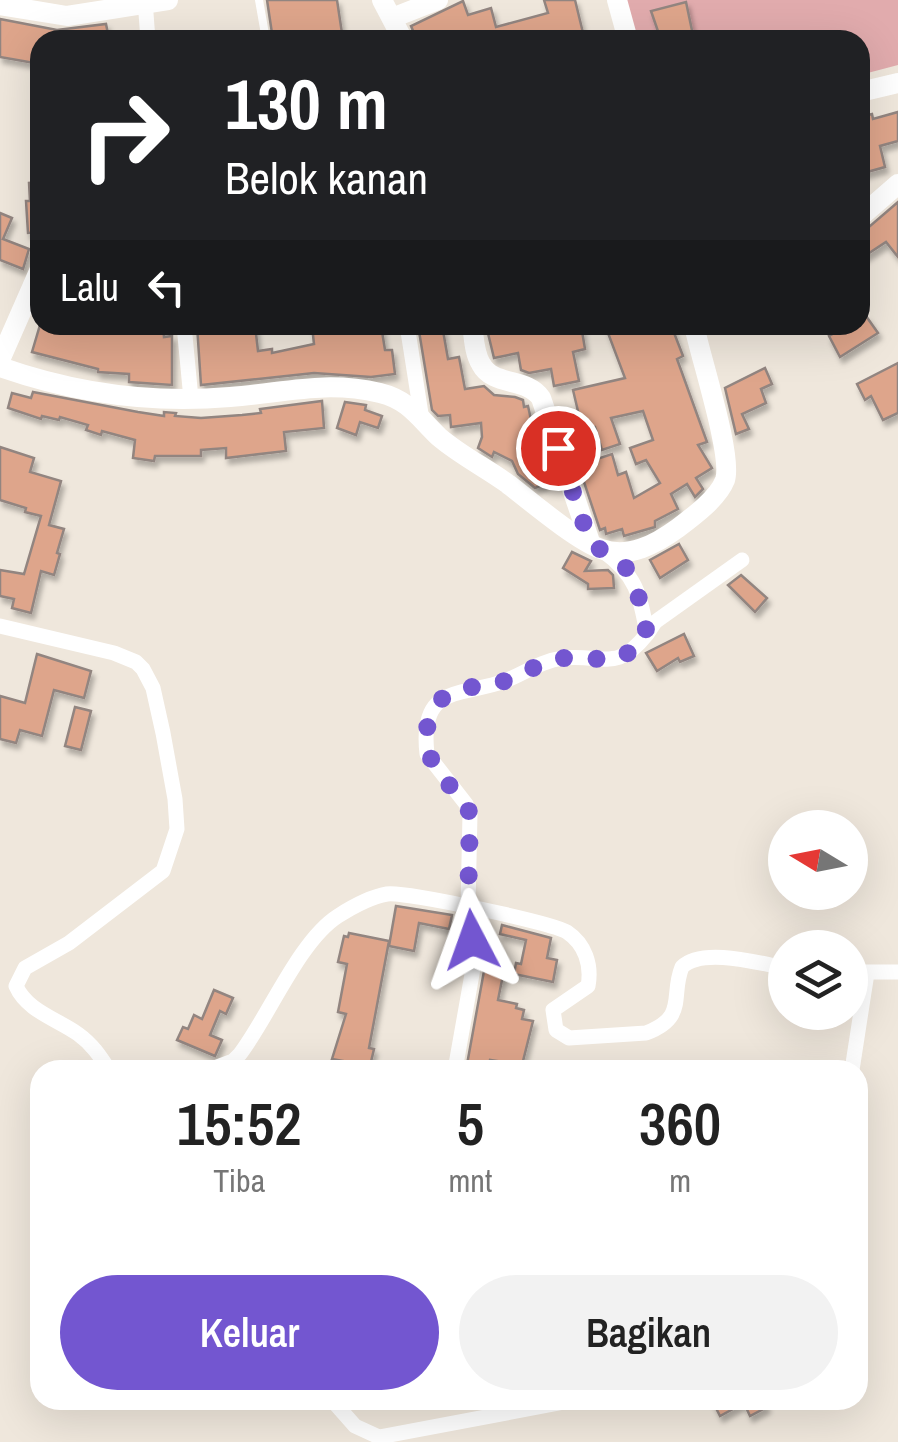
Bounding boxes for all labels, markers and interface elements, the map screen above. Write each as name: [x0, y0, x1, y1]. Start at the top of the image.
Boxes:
text: 130 m: [225, 57, 388, 151]
icon: right: [60, 70, 190, 200]
text: Belok kanan: [225, 147, 428, 208]
icon: left: [139, 260, 194, 315]
text: Lalu: [60, 262, 119, 313]
pin: [516, 406, 601, 491]
icon: arrive: [531, 421, 586, 476]
north arrow: [768, 810, 868, 910]
map controls: [768, 810, 868, 1030]
position arrow: [420, 888, 524, 992]
button: layers: [768, 930, 868, 1030]
text: 15:52: [177, 1083, 302, 1164]
text: 5: [457, 1083, 484, 1164]
text: 360: [639, 1083, 721, 1164]
text: Tiba: [213, 1159, 265, 1202]
text: mnt: [449, 1159, 492, 1202]
text: m: [669, 1159, 691, 1202]
button: Keluar: [60, 1275, 439, 1390]
button: Bagikan: [459, 1275, 838, 1390]

